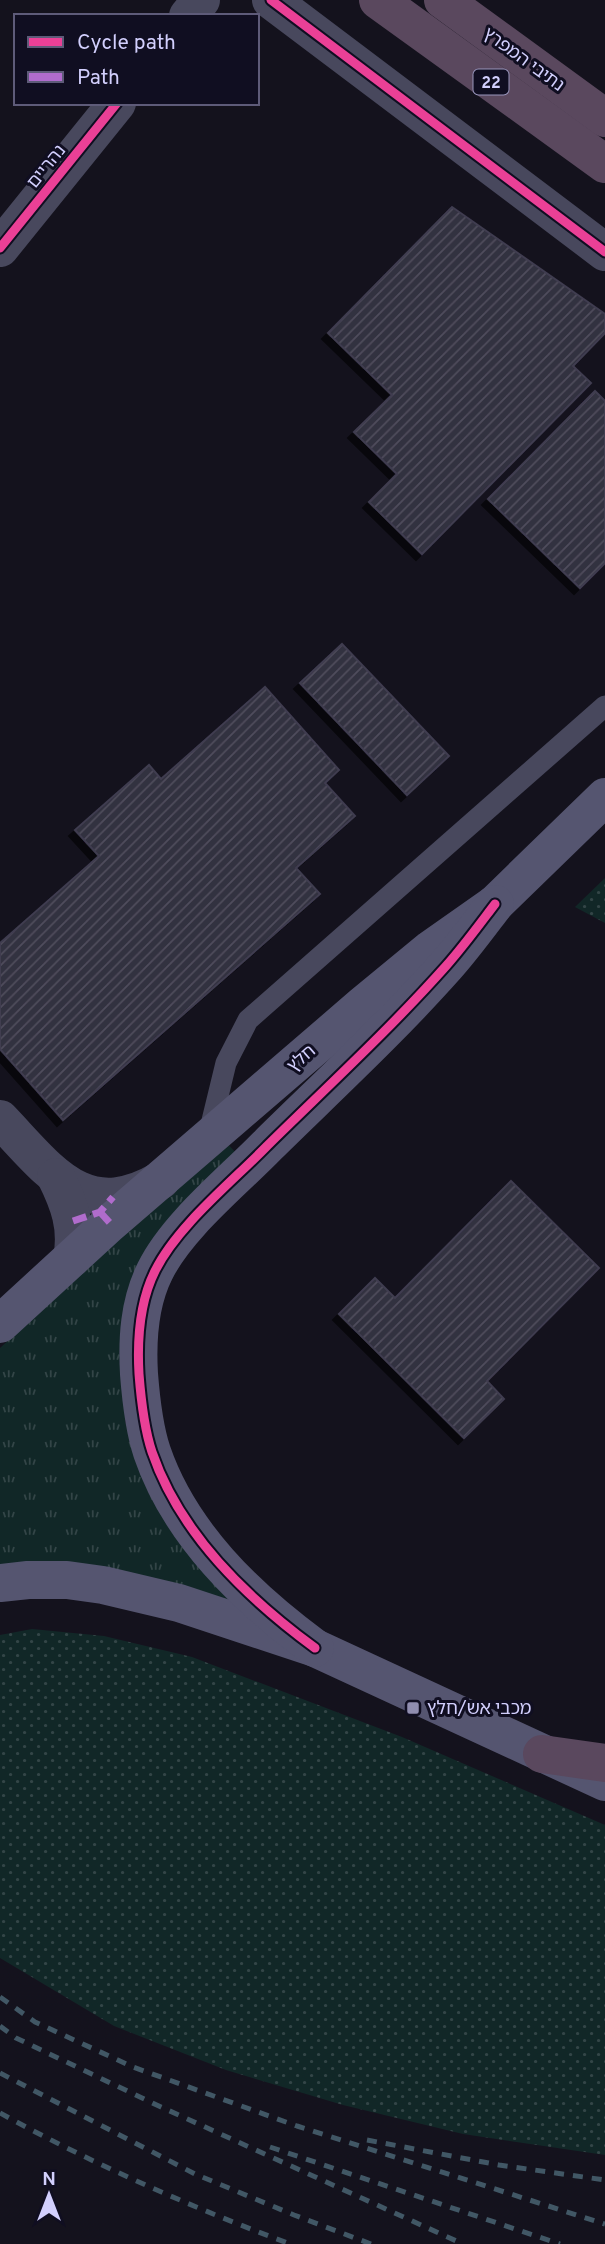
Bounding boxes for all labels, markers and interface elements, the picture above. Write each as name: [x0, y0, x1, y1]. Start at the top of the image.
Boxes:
legend: [14, 14, 259, 105]
street label: נתיבי המפרץ: [478, 23, 568, 98]
text: Cycle path: [77, 30, 176, 57]
text: Path: [77, 65, 120, 92]
road number: 22: [474, 69, 508, 94]
street label: נהריים: [23, 140, 72, 194]
street label: חלץ: [283, 1040, 321, 1078]
place label: מכבי אש/חלץ: [427, 1698, 532, 1721]
marker: מכבי אש/חלץ: [405, 1700, 421, 1716]
north arrow: [14, 2160, 84, 2230]
text: N: [42, 2168, 56, 2192]

